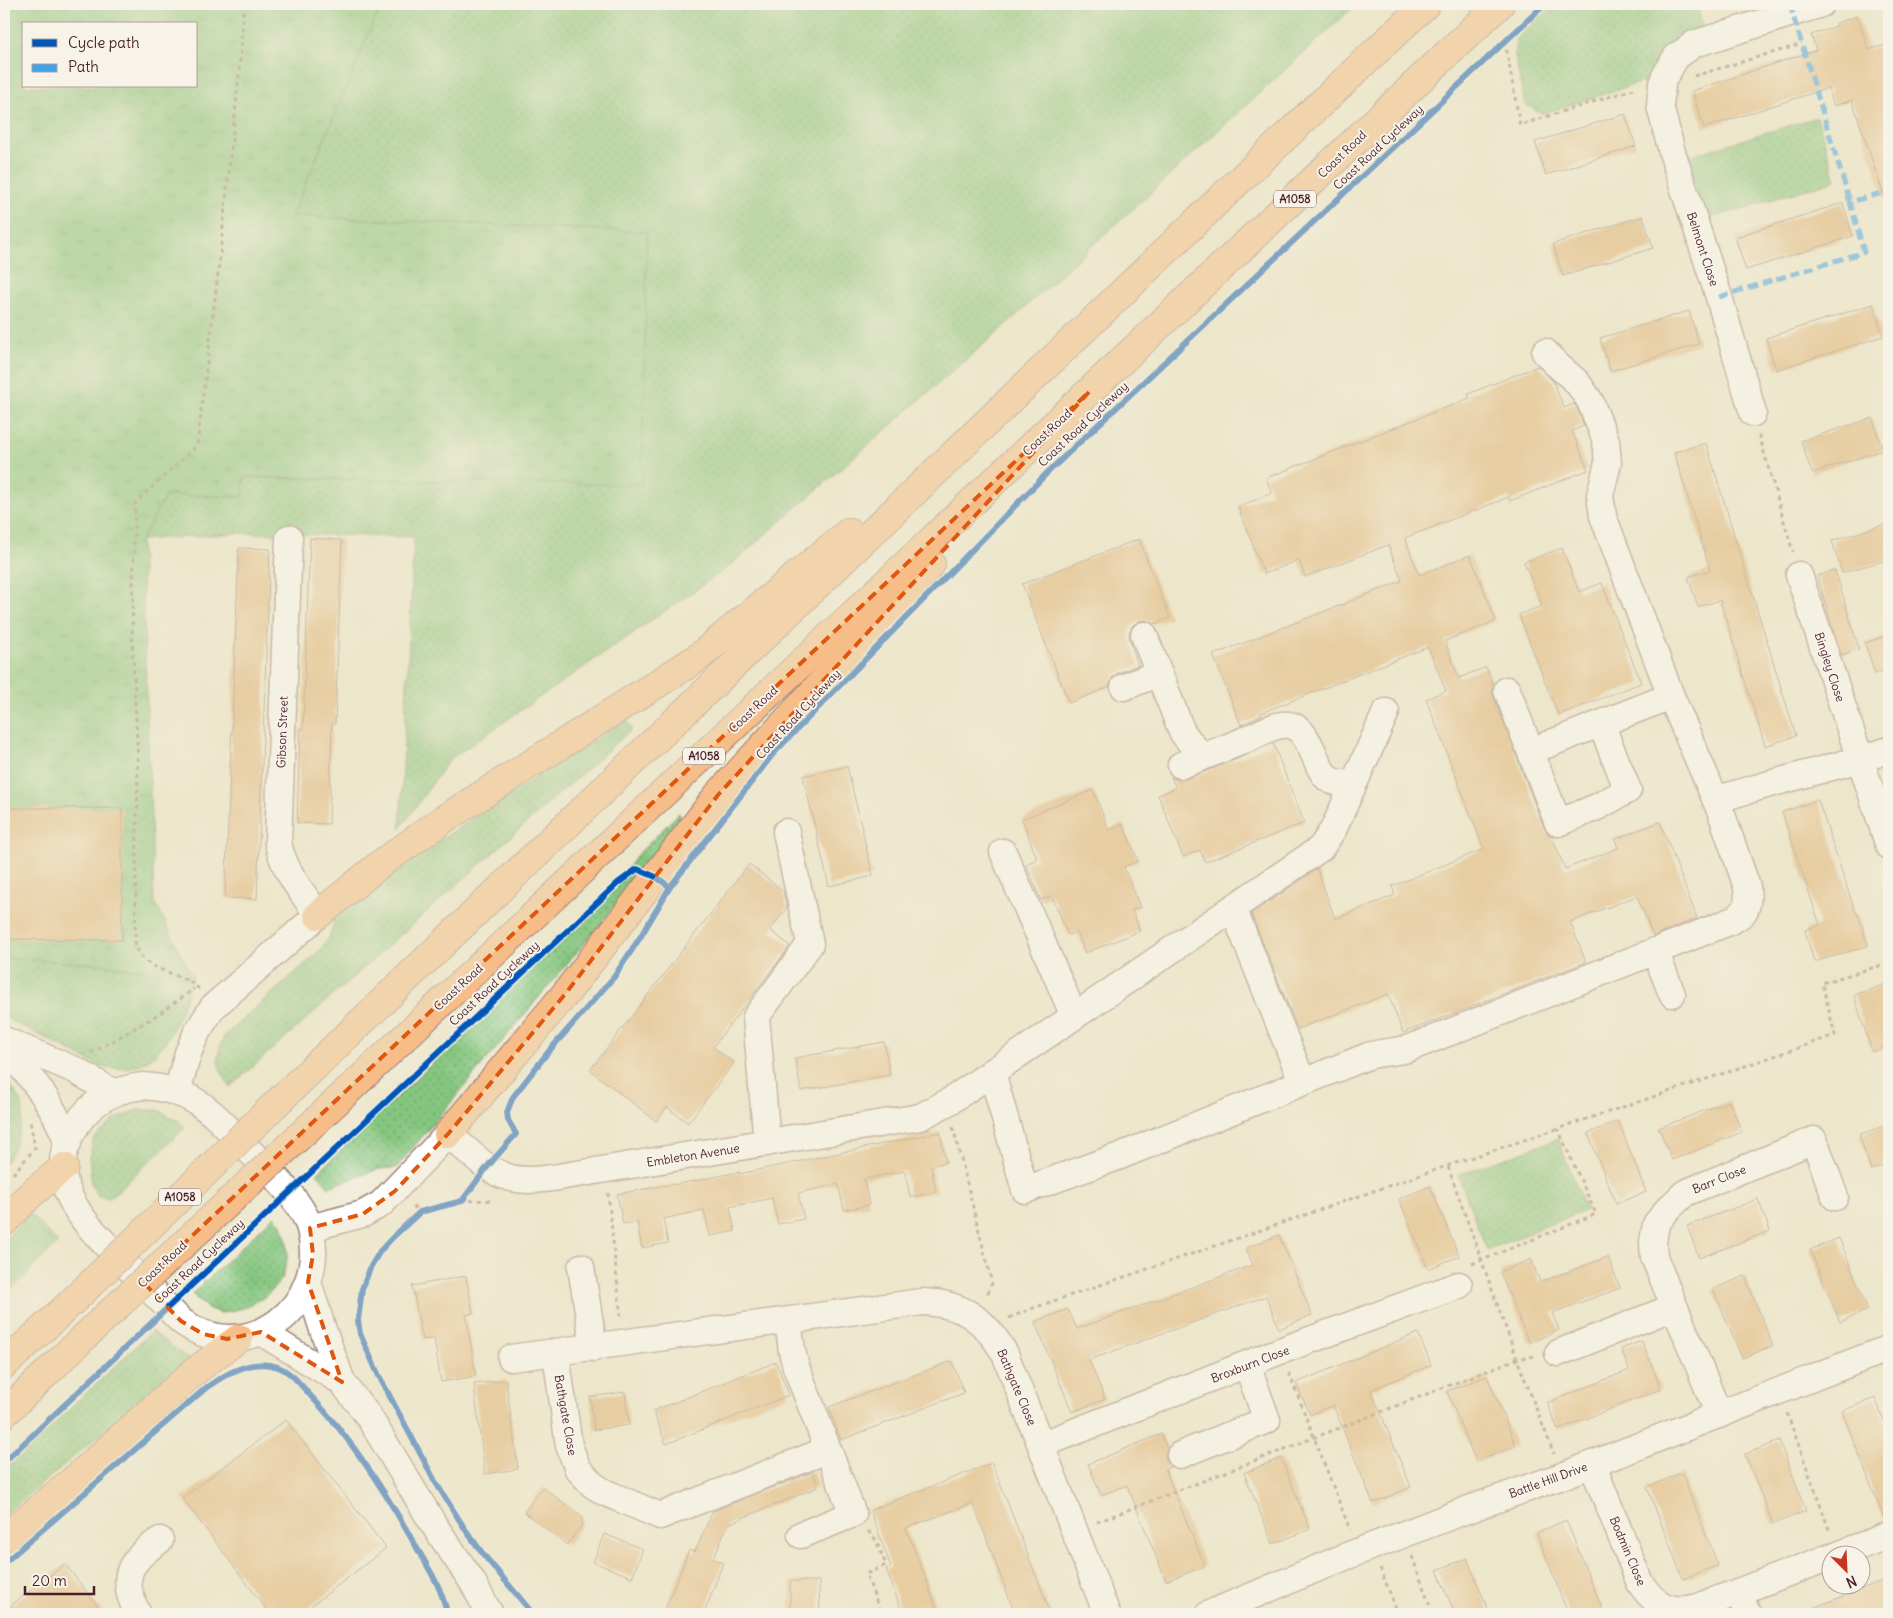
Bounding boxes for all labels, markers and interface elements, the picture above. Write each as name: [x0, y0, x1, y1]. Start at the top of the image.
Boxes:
legend: [22, 22, 198, 88]
text: Cycle path: [68, 33, 140, 52]
text: Path: [68, 57, 99, 76]
street label: Coast Road Cycleway: [1330, 102, 1426, 192]
street label: Coast Road: [1315, 127, 1369, 181]
road number: A1058: [1274, 190, 1316, 208]
street label: Belmont Close: [1684, 210, 1722, 288]
street label: Coast Road Cycleway: [1035, 379, 1131, 469]
street label: Coast Road: [1019, 406, 1075, 458]
street label: Bingley Close: [1812, 630, 1848, 704]
street label: Coast Road Cycleway: [752, 666, 844, 762]
street label: Coast Road: [725, 682, 781, 736]
street label: Gibson Street: [273, 696, 291, 768]
road number: A1058: [683, 748, 725, 764]
street label: Coast Road Cycleway: [446, 938, 542, 1028]
street label: Coast Road: [430, 961, 486, 1013]
street label: Embleton Avenue: [645, 1140, 741, 1170]
street label: Barr Close: [1690, 1161, 1748, 1197]
road number: A1058: [159, 1188, 201, 1206]
street label: Coast Road Cycleway: [151, 1216, 247, 1306]
street label: Coast Road: [134, 1238, 190, 1290]
street label: Broxburn Close: [1209, 1342, 1291, 1386]
street label: Bathgate Close: [994, 1346, 1040, 1428]
street label: Bathgate Close: [552, 1373, 580, 1457]
street label: Battle Hill Drive: [1507, 1459, 1589, 1501]
street label: Bodmin Close: [1607, 1514, 1649, 1588]
north arrow: [1820, 1546, 1870, 1596]
scale bar: [25, 1563, 94, 1595]
text: 20 m: [32, 1571, 67, 1590]
text: N: [1843, 1572, 1859, 1592]

